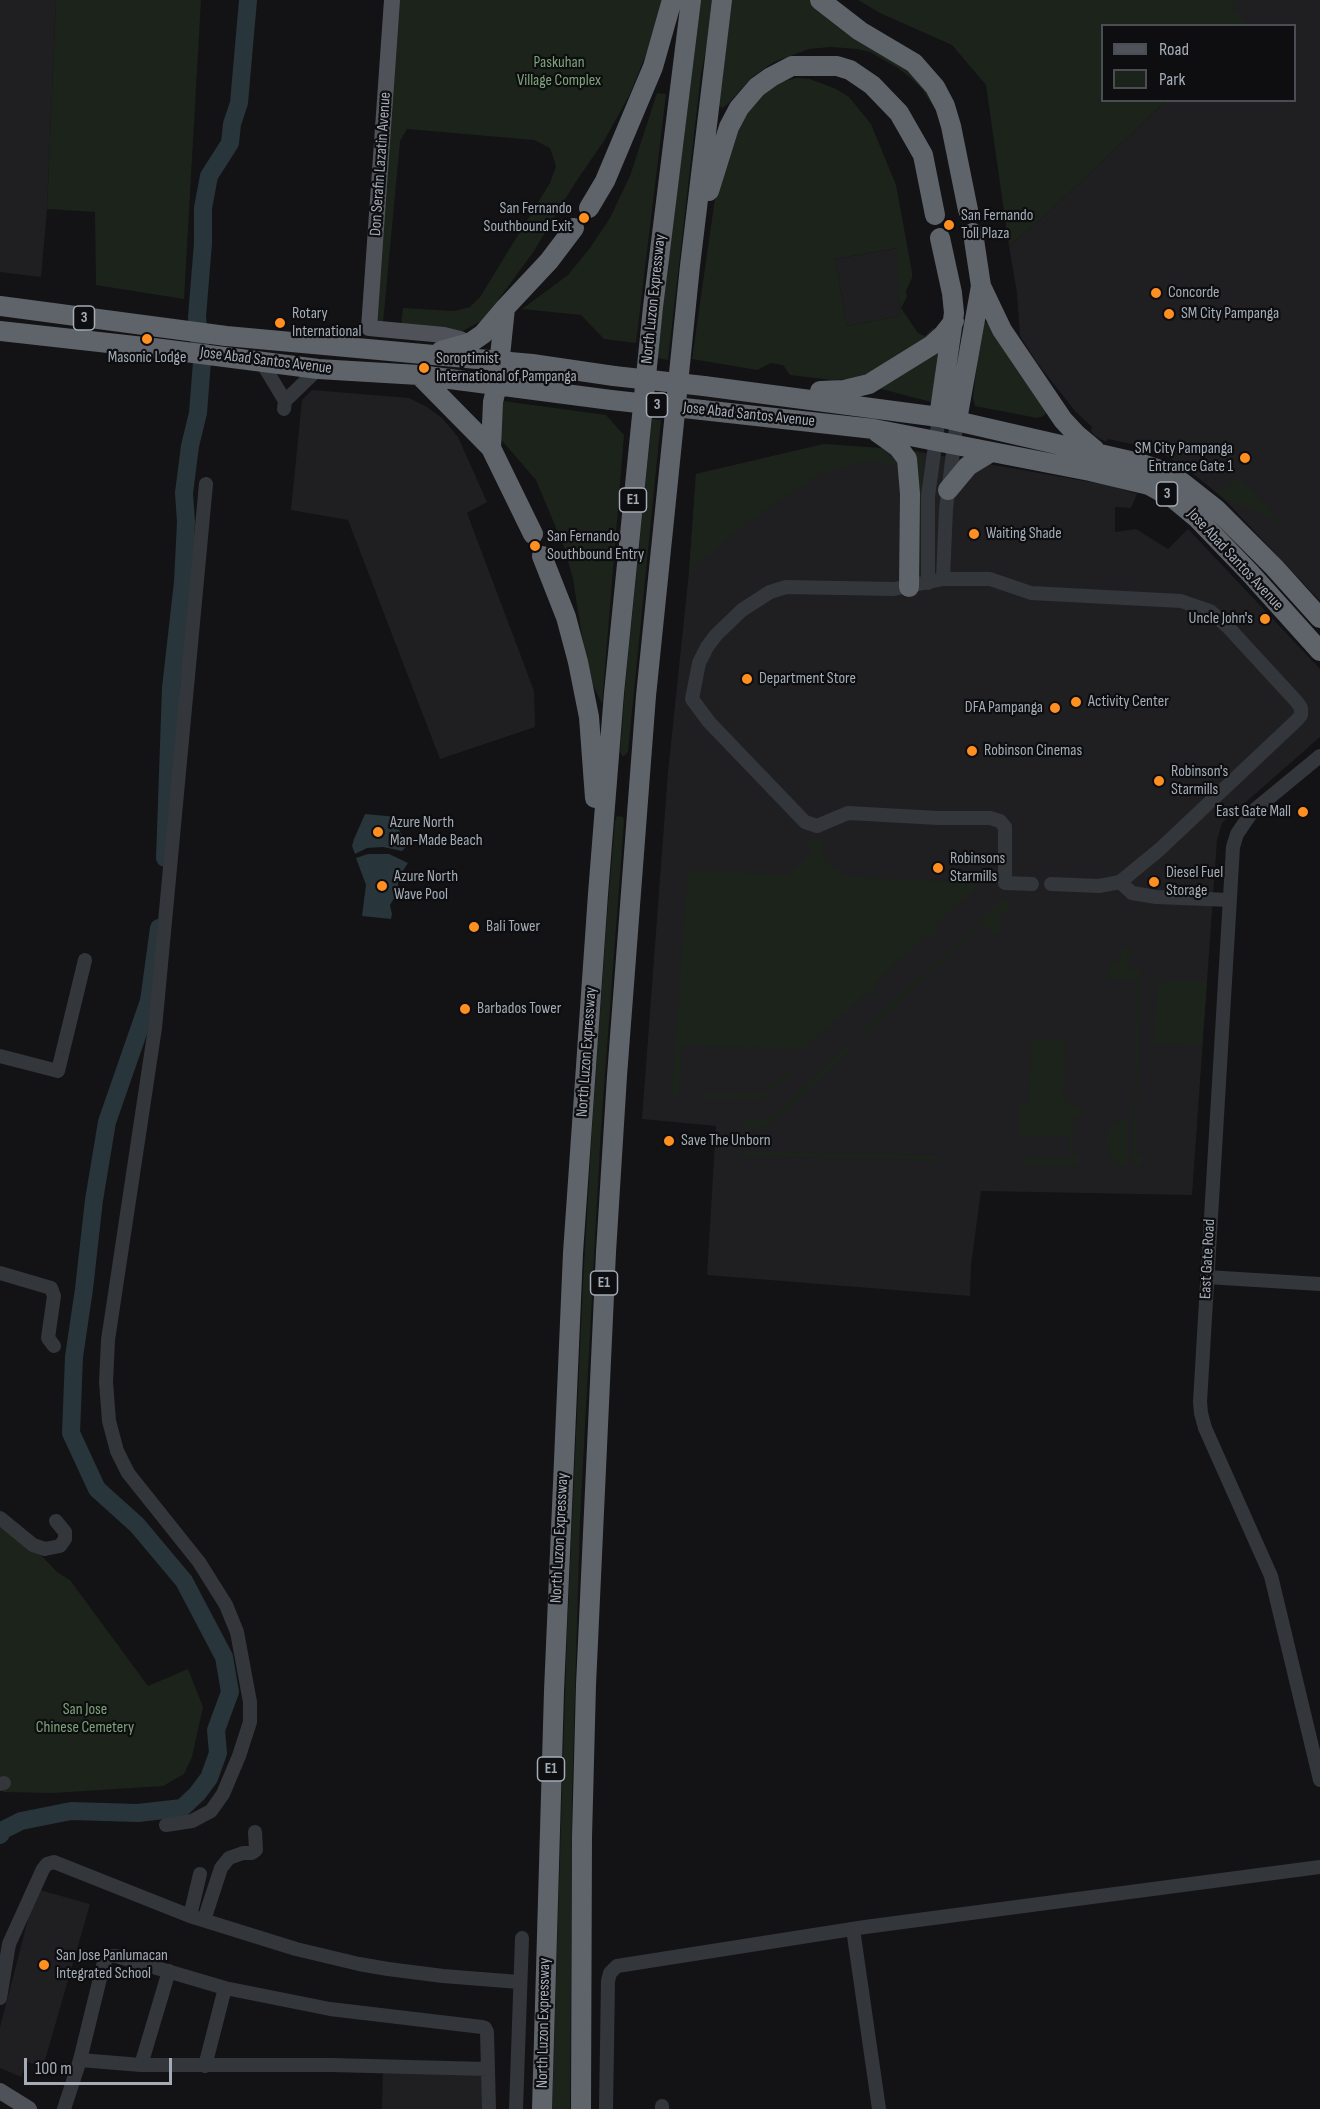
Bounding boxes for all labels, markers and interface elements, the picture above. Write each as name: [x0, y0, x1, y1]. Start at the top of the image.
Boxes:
legend: [1101, 24, 1296, 102]
text: Road: [1159, 39, 1189, 60]
park label: Paskuhan Village Complex: [517, 53, 601, 91]
text: Park: [1159, 69, 1185, 90]
street label: Don Serafin Lazatin Avenue: [366, 91, 396, 237]
place label: San Fernando Southbound Exit: [484, 199, 572, 237]
place label: San Fernando Toll Plaza: [961, 206, 1033, 244]
marker: San Fernando Southbound Exit: [577, 211, 591, 225]
marker: San Fernando Toll Plaza: [942, 218, 956, 232]
street label: North Luzon Expressway: [638, 233, 670, 365]
place label: Concorde: [1168, 283, 1220, 303]
marker: Concorde: [1149, 286, 1163, 300]
place label: Rotary International: [292, 304, 361, 342]
place label: SM City Pampanga: [1181, 304, 1279, 324]
road number: 3: [74, 306, 94, 330]
marker: SM City Pampanga: [1162, 307, 1176, 321]
marker: Rotary International: [273, 316, 287, 330]
marker: Masonic Lodge: [140, 332, 154, 346]
street label: Jose Abad Santos Avenue: [199, 343, 333, 379]
place label: Masonic Lodge: [108, 348, 186, 368]
place label: Soroptimist International of Pampanga: [436, 349, 577, 387]
marker: Soroptimist International of Pampanga: [417, 361, 431, 375]
road number: 3: [646, 393, 668, 417]
street label: Jose Abad Santos Avenue: [682, 399, 816, 431]
place label: SM City Pampanga Entrance Gate 1: [1135, 439, 1233, 477]
marker: SM City Pampanga Entrance Gate 1: [1238, 451, 1252, 465]
road number: 3: [1156, 482, 1178, 506]
road number: E1: [620, 488, 646, 512]
street label: Jose Abad Santos Avenue: [1183, 505, 1287, 615]
place label: Waiting Shade: [986, 524, 1062, 544]
place label: San Fernando Southbound Entry: [547, 527, 644, 565]
marker: Waiting Shade: [967, 527, 981, 541]
marker: San Fernando Southbound Entry: [528, 539, 542, 553]
place label: Uncle John's: [1189, 609, 1253, 629]
marker: Uncle John's: [1258, 612, 1272, 626]
place label: Department Store: [759, 669, 856, 689]
marker: Department Store: [740, 672, 754, 686]
place label: Activity Center: [1088, 692, 1169, 712]
marker: Activity Center: [1069, 695, 1083, 709]
place label: DFA Pampanga: [965, 698, 1043, 718]
marker: DFA Pampanga: [1048, 701, 1062, 715]
place label: Robinson Cinemas: [984, 741, 1082, 761]
marker: Robinson Cinemas: [965, 744, 979, 758]
place label: Robinson's Starmills: [1171, 762, 1228, 800]
marker: Robinson's Starmills: [1152, 774, 1166, 788]
place label: East Gate Mall: [1216, 802, 1291, 822]
marker: East Gate Mall: [1296, 805, 1310, 819]
place label: Azure North Man-Made Beach: [390, 813, 483, 851]
marker: Azure North Man-Made Beach: [371, 825, 385, 839]
place label: Robinsons Starmills: [950, 849, 1005, 887]
marker: Robinsons Starmills: [931, 861, 945, 875]
place label: Diesel Fuel Storage: [1166, 863, 1223, 901]
place label: Azure North Wave Pool: [394, 867, 458, 905]
marker: Diesel Fuel Storage: [1147, 875, 1161, 889]
marker: Azure North Wave Pool: [375, 879, 389, 893]
place label: Bali Tower: [486, 917, 540, 937]
marker: Bali Tower: [467, 920, 481, 934]
street label: North Luzon Expressway: [573, 986, 601, 1118]
place label: Barbados Tower: [477, 999, 561, 1019]
marker: Barbados Tower: [458, 1002, 472, 1016]
place label: Save The Unborn: [681, 1131, 771, 1151]
marker: Save The Unborn: [662, 1134, 676, 1148]
street label: East Gate Road: [1196, 1218, 1220, 1300]
road number: E1: [590, 1271, 618, 1295]
street label: North Luzon Expressway: [547, 1472, 573, 1604]
park label: San Jose Chinese Cemetery: [36, 1700, 134, 1738]
road number: E1: [538, 1757, 564, 1781]
place label: San Jose Panlumacan Integrated School: [56, 1946, 168, 1984]
marker: San Jose Panlumacan Integrated School: [37, 1958, 51, 1972]
street label: North Luzon Expressway: [533, 1958, 555, 2088]
scale bar: [27, 2046, 176, 2084]
text: 100 m: [35, 2058, 72, 2079]

